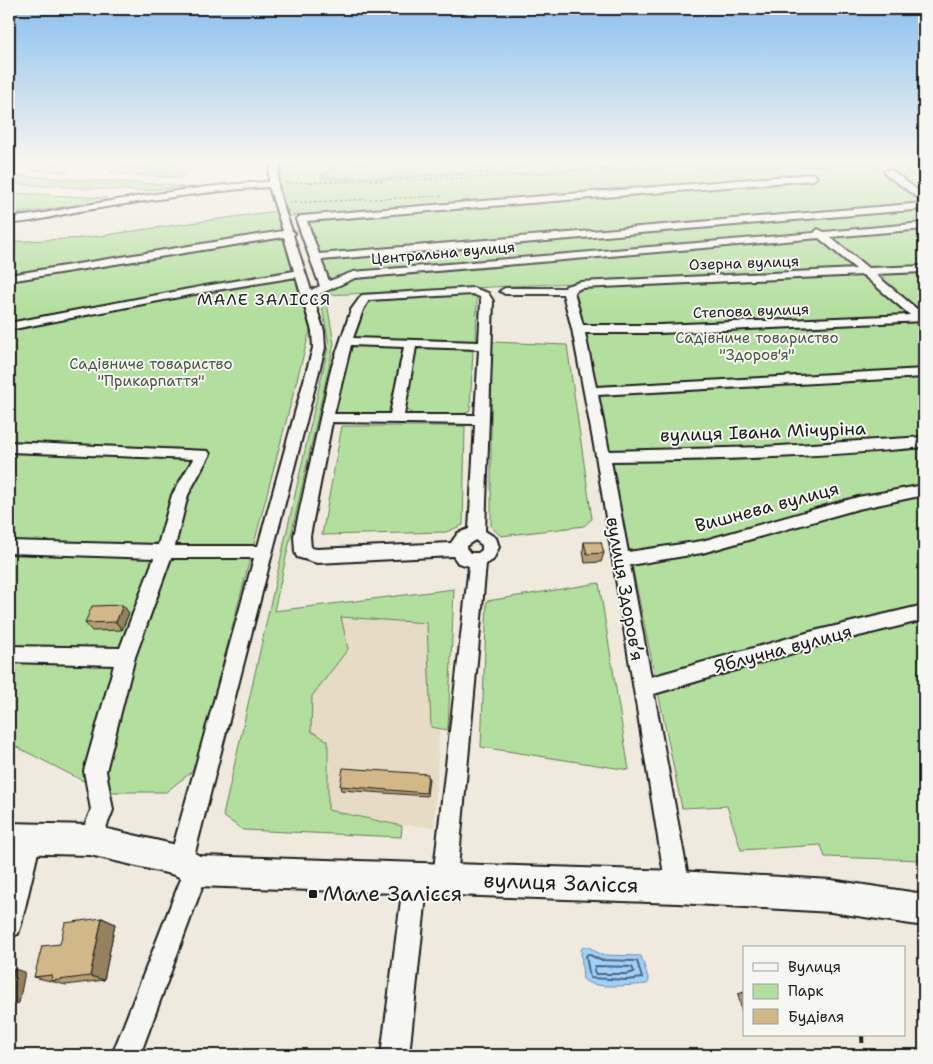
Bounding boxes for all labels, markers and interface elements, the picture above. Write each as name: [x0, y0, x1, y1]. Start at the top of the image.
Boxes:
street label: Центральна вулиця: [370, 237, 516, 269]
street label: Озерна вулиця: [689, 251, 799, 275]
district label: МАЛЕ ЗАЛІССЯ: [197, 289, 331, 310]
street label: Степова вулиця: [693, 299, 809, 323]
park label: Садівниче товариство "Здоров'я": [675, 328, 839, 365]
park label: Садівниче товариство "Прикарпаття": [69, 354, 233, 391]
street label: вулиця Івана Мічуріна: [660, 416, 866, 448]
street label: Вишнева вулиця: [692, 476, 842, 538]
street label: вулиця Здоровʼя: [601, 515, 649, 663]
street label: Яблучна вулиця: [711, 619, 855, 679]
street label: вулиця Залісся: [483, 866, 639, 900]
place label: Мале Залісся: [323, 880, 462, 908]
marker: Мале Залісся: [307, 888, 319, 900]
legend: [743, 946, 906, 1036]
text: Вулиця: [788, 957, 841, 977]
text: Парк: [788, 981, 824, 1001]
text: Будівля: [788, 1007, 844, 1027]

